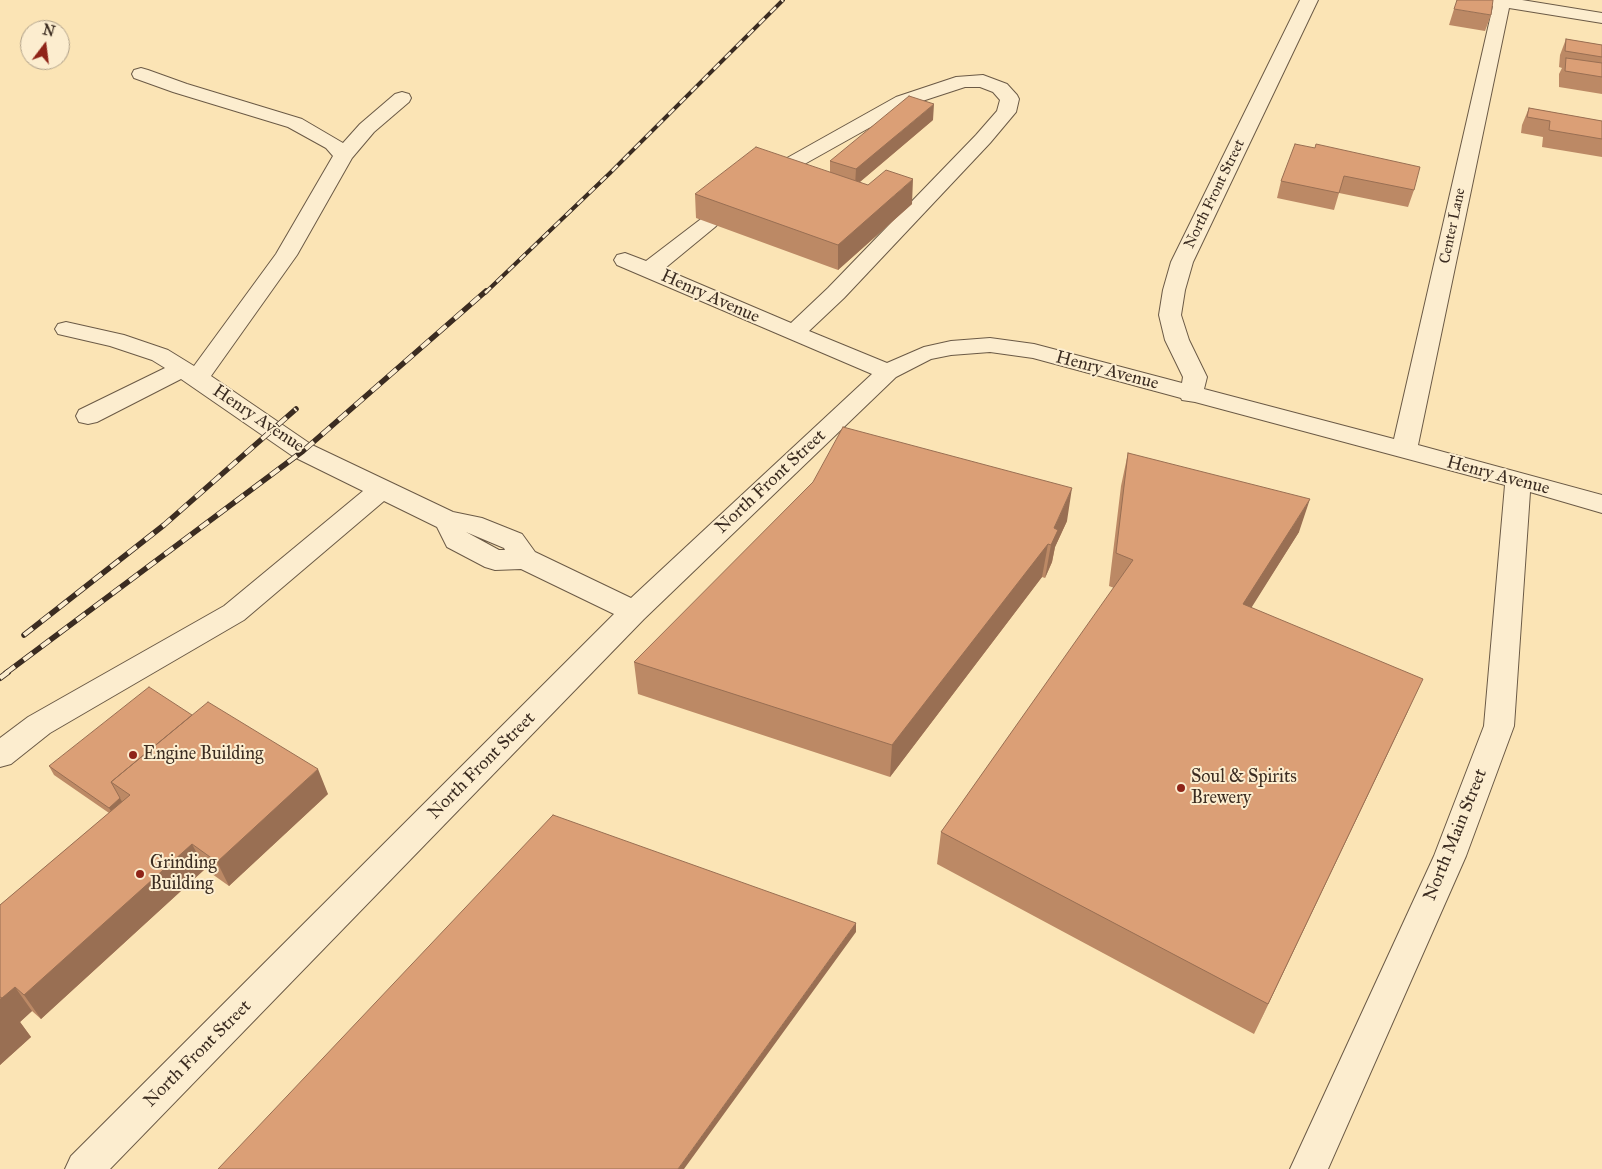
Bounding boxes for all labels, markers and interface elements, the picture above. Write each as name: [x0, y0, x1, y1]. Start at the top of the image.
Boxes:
north arrow: [20, 20, 70, 70]
text: N: [41, 21, 57, 41]
street label: North Front Street: [1181, 137, 1249, 251]
street label: Center Lane: [1436, 187, 1470, 265]
street label: Henry Avenue: [657, 266, 763, 328]
street label: Henry Avenue: [1053, 347, 1161, 395]
street label: Henry Avenue: [208, 380, 308, 458]
street label: North Front Street: [711, 425, 831, 539]
street label: Henry Avenue: [1444, 452, 1552, 500]
street label: North Front Street: [424, 708, 540, 824]
place label: Engine Building: [143, 744, 263, 766]
marker: Engine Building: [127, 749, 139, 761]
street label: North Main Street: [1420, 766, 1492, 904]
place label: Soul & Spirits Brewery: [1191, 767, 1297, 810]
marker: Soul & Spirits Brewery: [1175, 782, 1187, 794]
place label: Grinding Building: [150, 853, 217, 896]
marker: Grinding Building: [134, 868, 146, 880]
street label: North Front Street: [140, 996, 256, 1112]

